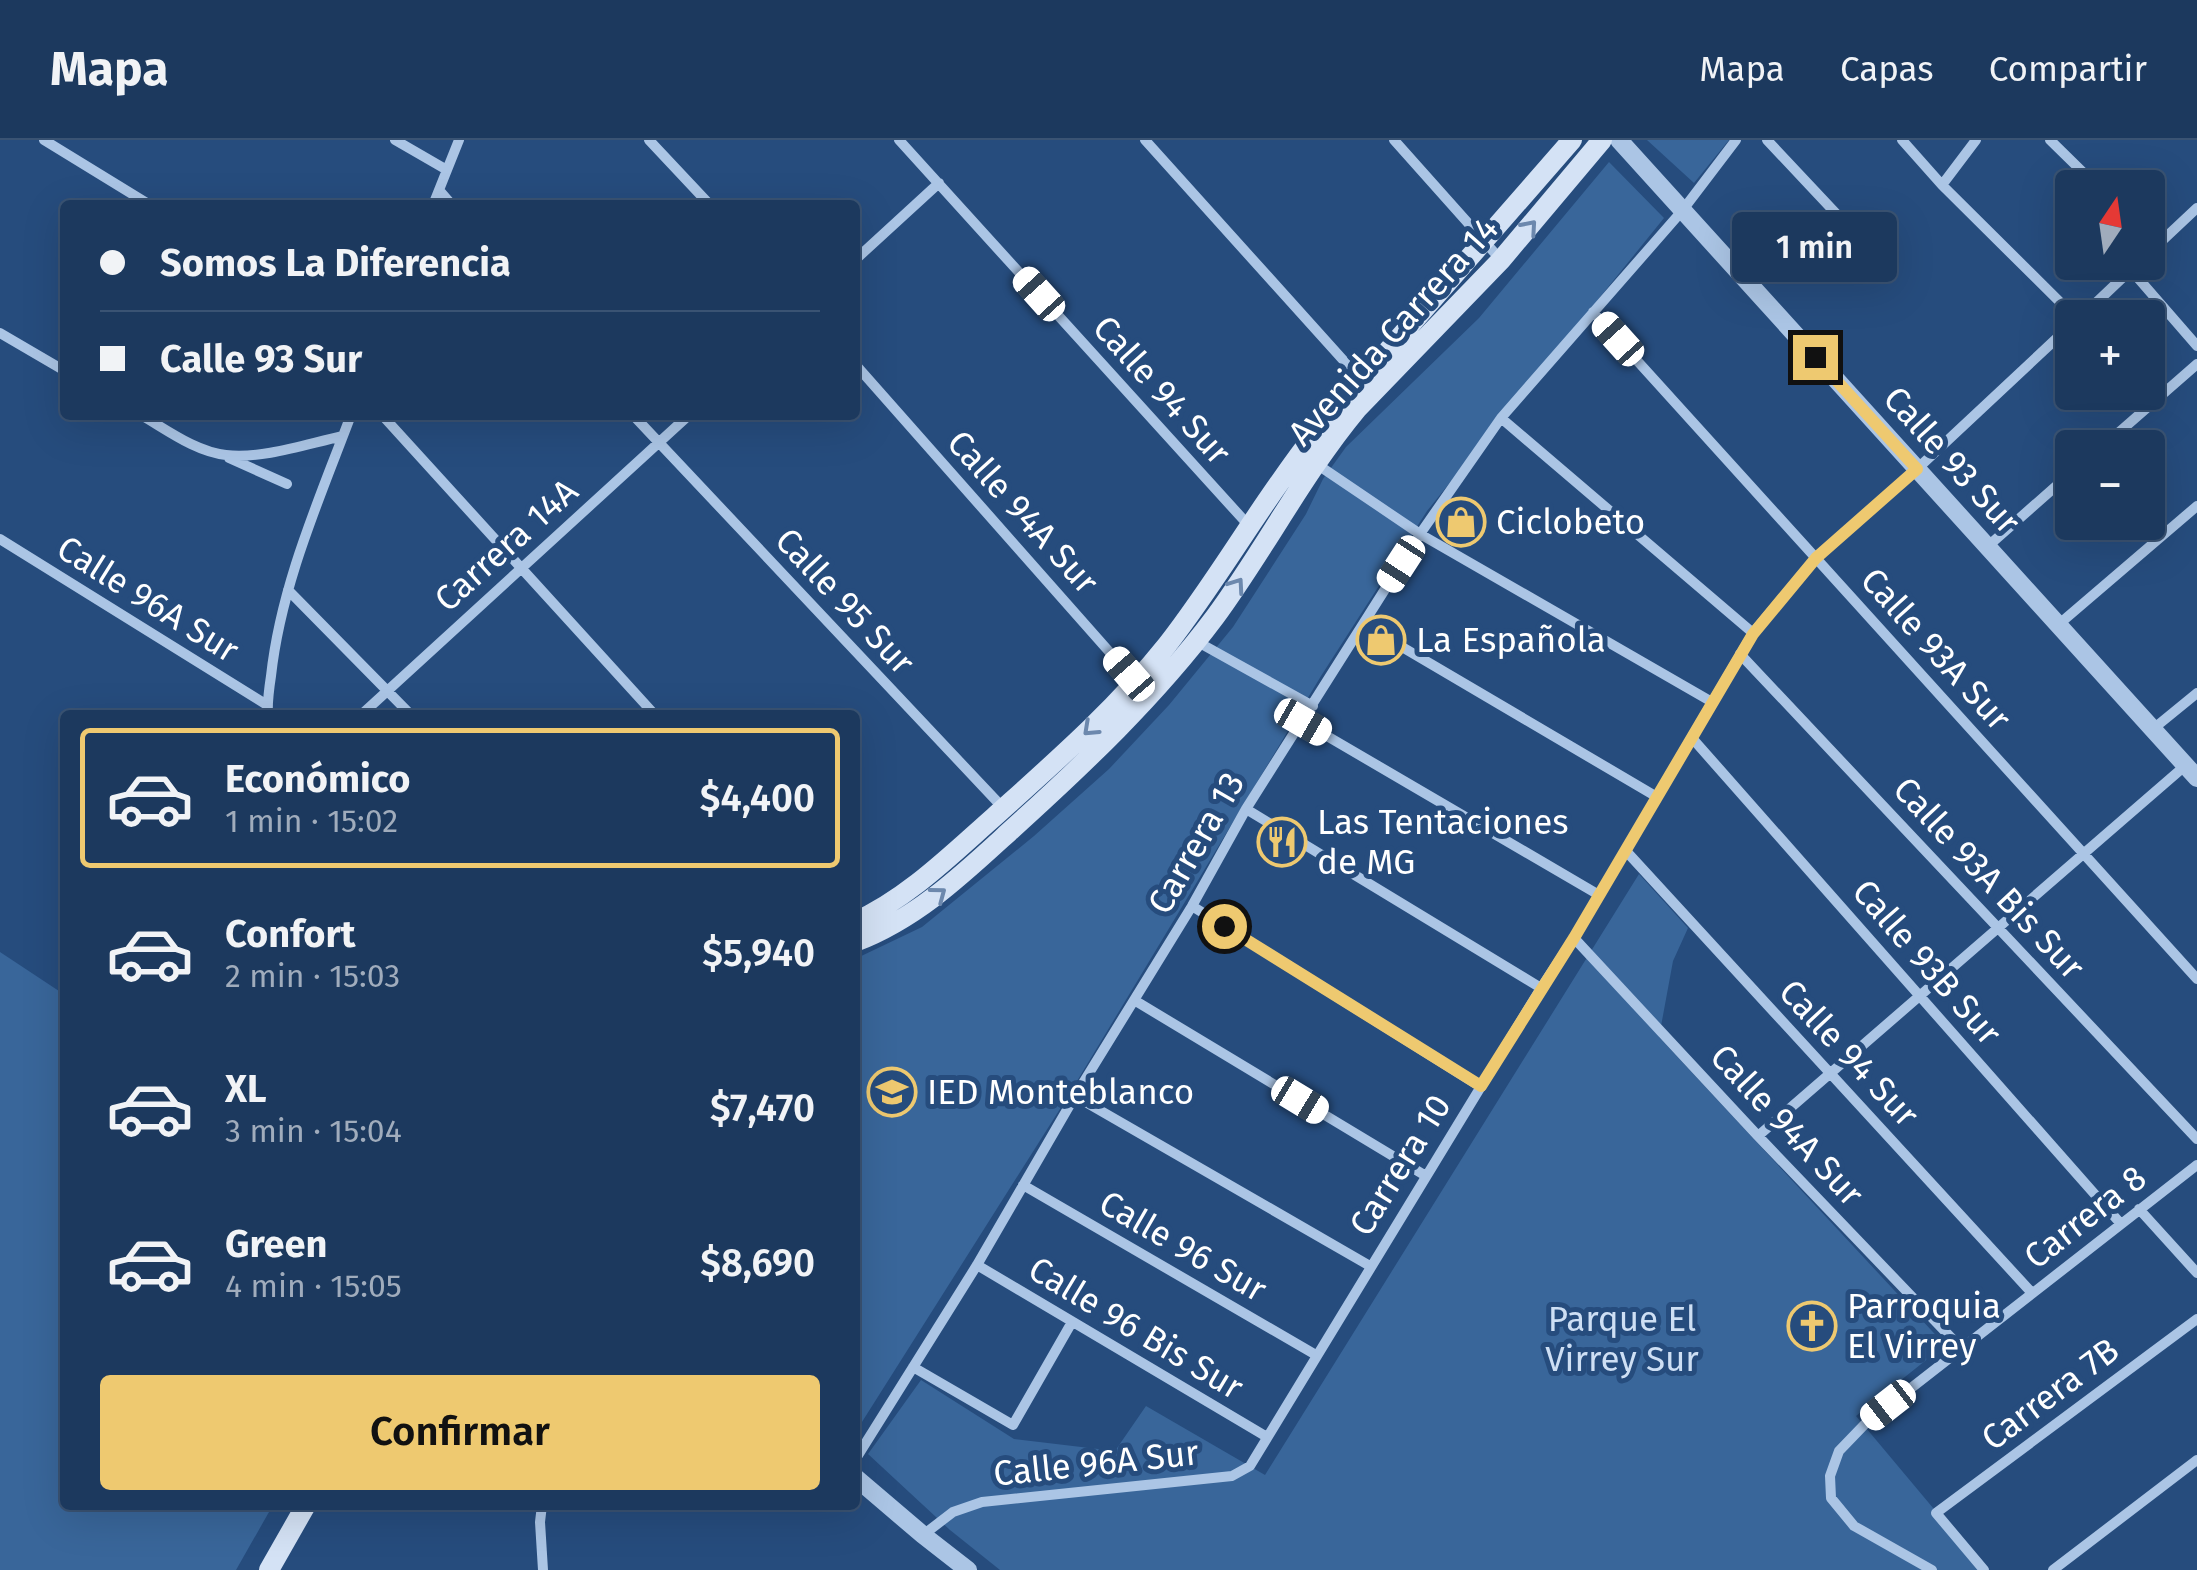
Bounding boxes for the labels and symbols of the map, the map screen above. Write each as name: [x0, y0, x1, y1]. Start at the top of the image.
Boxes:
north arrow: [2055, 170, 2165, 280]
street label: Avenida Carrera 14: [1279, 208, 1507, 454]
callout: 1 min: [1732, 212, 1898, 282]
one-way arrow: [1519, 220, 1537, 239]
car: [1008, 262, 1070, 326]
street label: Calle 94 Sur: [1084, 307, 1240, 473]
car: [1587, 307, 1649, 371]
route end: [1793, 335, 1838, 380]
street label: Calle 93 Sur: [1875, 378, 2029, 543]
street label: Calle 94A Sur: [939, 422, 1108, 603]
street label: Carrera 14A: [426, 470, 586, 620]
shop icon: Ciclobeto: [1435, 496, 1487, 548]
place label: Ciclobeto: [1496, 501, 1645, 543]
street label: Calle 95 Sur: [767, 519, 924, 683]
street label: Calle 96A Sur: [50, 527, 247, 672]
car: [1372, 531, 1430, 597]
street label: Calle 93A Sur: [1852, 559, 2020, 739]
one-way arrow: [1225, 578, 1243, 597]
shop icon: La Española: [1355, 614, 1407, 666]
place label: La Española: [1416, 619, 1606, 661]
car: [1098, 642, 1160, 706]
car: [1270, 694, 1336, 750]
one-way arrow: [1083, 717, 1102, 735]
street label: Carrera 13: [1139, 765, 1253, 921]
street label: Calle 93A Bis Sur: [1885, 768, 2094, 988]
place label: Las Tentaciones de MG: [1317, 801, 1569, 883]
restaurant icon: Las Tentaciones de MG: [1256, 816, 1308, 868]
street label: Calle 93B Sur: [1844, 871, 2011, 1054]
one-way arrow: [928, 888, 946, 905]
route start: [1202, 904, 1247, 949]
street label: Calle 94 Sur: [1770, 971, 1928, 1136]
street label: Calle 94A Sur: [1702, 1036, 1873, 1215]
school or university icon: IED Monteblanco: [866, 1066, 918, 1118]
place label: IED Monteblanco: [927, 1071, 1194, 1113]
car: [1267, 1072, 1333, 1128]
street label: Carrera 10: [1340, 1087, 1460, 1243]
street label: Carrera 8: [2016, 1156, 2154, 1278]
street label: Calle 96 Sur: [1092, 1181, 1274, 1311]
street label: Calle 96 Bis Sur: [1021, 1248, 1251, 1409]
place label: Parroquia El Virrey: [1847, 1285, 2001, 1367]
park label: Parque El Virrey Sur: [1545, 1298, 1699, 1380]
church icon: Parroquia El Virrey: [1786, 1300, 1838, 1352]
street label: Carrera 7B: [1973, 1329, 2127, 1459]
car: [1855, 1375, 1921, 1435]
street label: Calle 96A Sur: [991, 1431, 1201, 1495]

